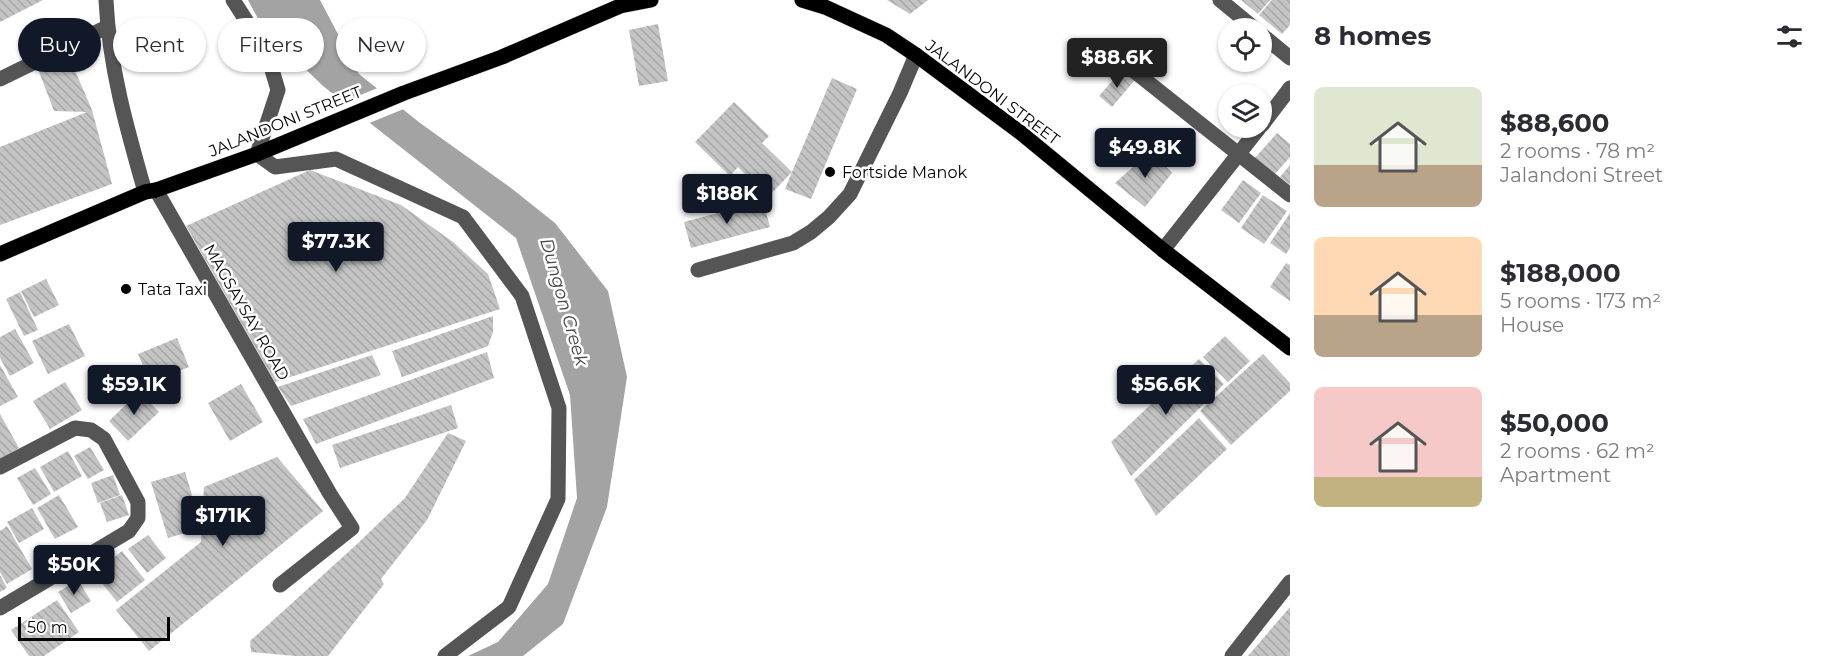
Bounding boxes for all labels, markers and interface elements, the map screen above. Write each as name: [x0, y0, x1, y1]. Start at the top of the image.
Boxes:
chip: Buy: [18, 18, 101, 72]
chip: Rent: [113, 18, 206, 72]
chip: Filters: [218, 18, 324, 72]
chip: New: [336, 18, 426, 72]
map controls: [1218, 18, 1272, 138]
button: locate: [1218, 18, 1272, 72]
text: 8 homes: [1314, 20, 1431, 52]
icon: filters: [1773, 20, 1806, 53]
street label: JALANDONI STREET: [921, 35, 1064, 149]
pin: $88.6K: [1068, 38, 1166, 89]
text: $88.6K: [1081, 45, 1153, 69]
street label: JALANDONI STREET: [205, 82, 365, 161]
button: layers: [1218, 84, 1272, 138]
text: $88,600: [1500, 107, 1610, 139]
icon: home: [1362, 111, 1434, 183]
pin: $49.8K: [1096, 128, 1194, 179]
text: $49.8K: [1109, 135, 1181, 159]
text: 2 rooms · 78 m²: [1500, 139, 1655, 163]
place label: Fortside Manok: [842, 163, 967, 182]
text: Jalandoni Street: [1500, 163, 1663, 187]
marker: Fortside Manok: [823, 165, 837, 179]
pin: $188K: [685, 174, 769, 225]
text: $188K: [696, 181, 758, 205]
pin: $77.3K: [287, 222, 385, 273]
text: $77.3K: [302, 229, 370, 253]
water label: Dungon Creek: [535, 236, 593, 370]
street label: MAGSAYSAY ROAD: [200, 241, 293, 384]
text: $188,000: [1500, 257, 1621, 289]
icon: home: [1362, 261, 1434, 333]
place label: Tata Taxi: [138, 280, 207, 299]
marker: Tata Taxi: [119, 282, 133, 296]
text: 5 rooms · 173 m²: [1500, 289, 1661, 313]
text: House: [1500, 313, 1564, 337]
pin: $59.1K: [85, 365, 183, 416]
pin: $56.6K: [1117, 365, 1215, 416]
text: $59.1K: [102, 372, 166, 396]
text: $56.6K: [1131, 372, 1201, 396]
text: $50,000: [1500, 407, 1609, 439]
icon: home: [1362, 411, 1434, 483]
text: 2 rooms · 62 m²: [1500, 439, 1655, 463]
text: Apartment: [1500, 463, 1611, 487]
pin: $171K: [181, 496, 265, 547]
text: $171K: [195, 503, 251, 527]
pin: $50K: [38, 545, 110, 596]
text: $50K: [47, 552, 101, 576]
scale bar: [18, 614, 170, 642]
text: 50 m: [27, 618, 68, 637]

